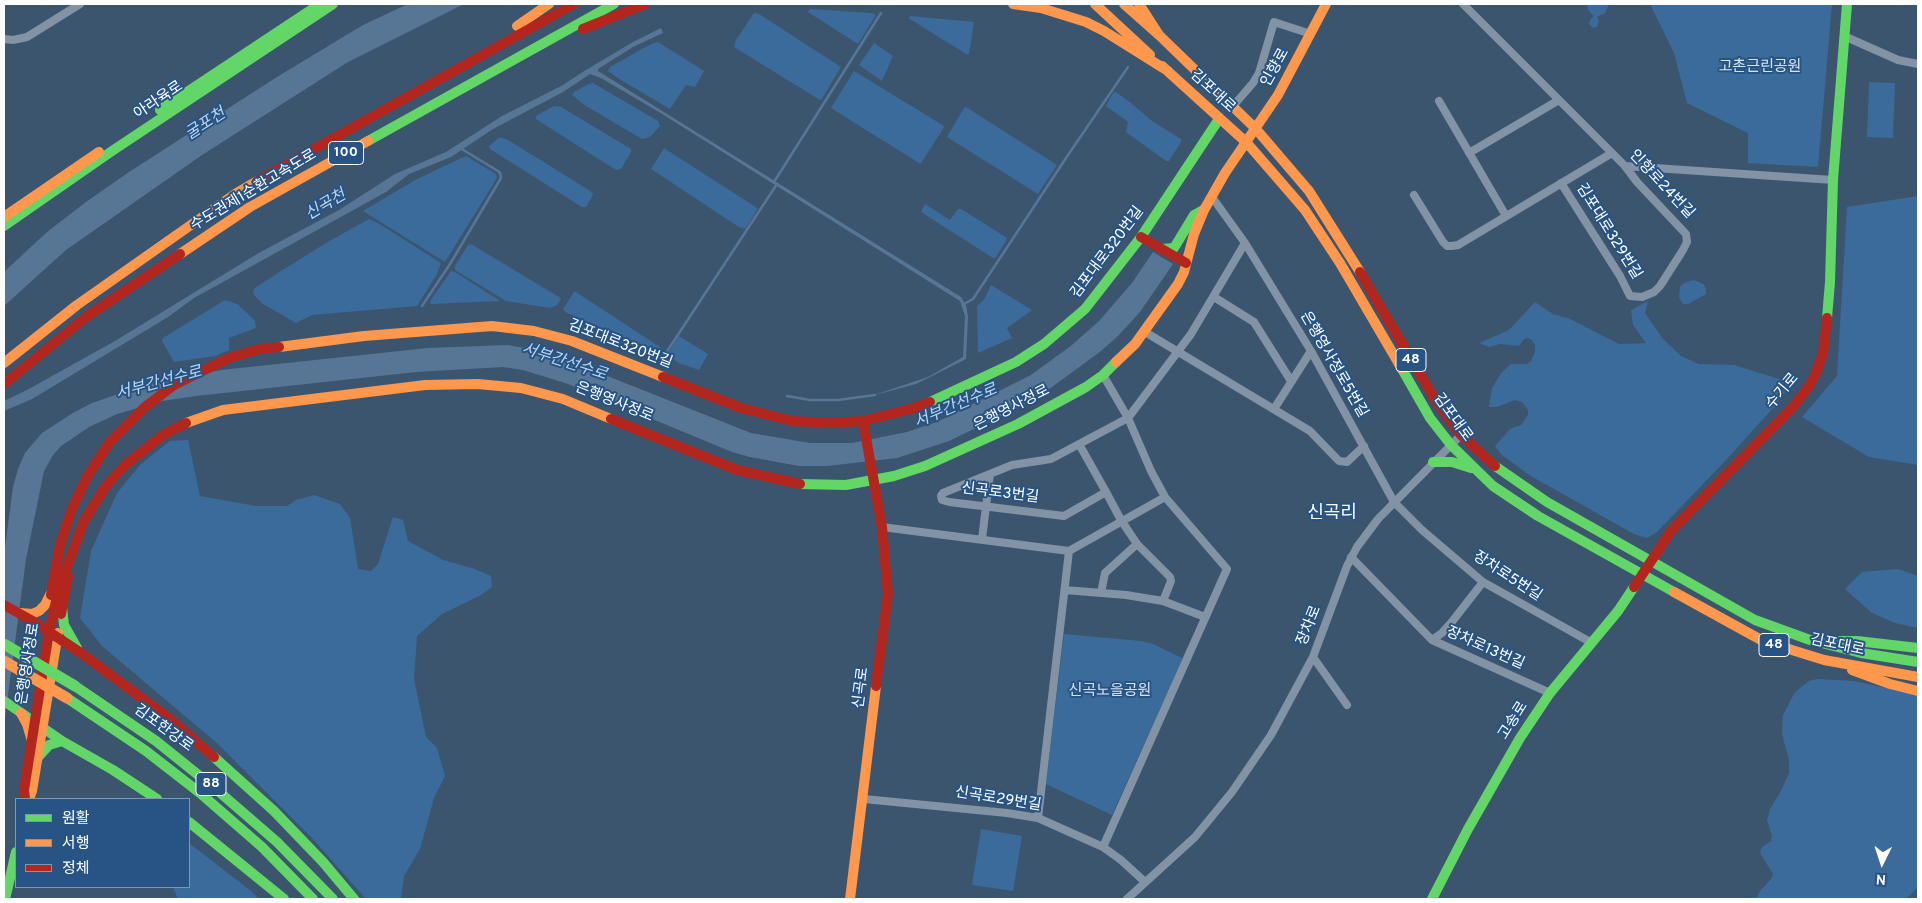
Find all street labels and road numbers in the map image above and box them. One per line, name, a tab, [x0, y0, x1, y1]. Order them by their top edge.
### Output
street label: 인향로	[1258, 46, 1294, 90]
street label: 김포대로	[1186, 67, 1238, 117]
street label: 아라육로	[131, 78, 187, 124]
road number: 100	[328, 142, 364, 164]
street label: 수도권제1순환고속도로	[188, 146, 320, 236]
street label: 인향로24번길	[1625, 147, 1697, 223]
street label: 김포대로329번길	[1571, 181, 1645, 283]
street label: 김포대로320번길	[1068, 204, 1148, 302]
street label: 은행영사정로5번길	[1295, 309, 1371, 421]
street label: 김포대로320번길	[565, 317, 675, 373]
road number: 48	[1396, 348, 1426, 372]
street label: 수기로	[1763, 370, 1803, 414]
street label: 은행영사정로	[572, 379, 656, 427]
street label: 은행영사정로	[971, 382, 1053, 436]
street label: 김포대로	[1428, 390, 1476, 446]
street label: 신곡로3번길	[960, 480, 1040, 508]
street label: 장차로5번길	[1469, 548, 1545, 606]
street label: 장차로	[1294, 603, 1326, 649]
street label: 은행영사정로	[14, 622, 44, 706]
street label: 장차로13번길	[1443, 624, 1527, 674]
street label: 김포대로	[1808, 631, 1866, 661]
road number: 48	[1759, 634, 1789, 656]
street label: 신곡로	[851, 666, 873, 710]
street label: 고송로	[1495, 699, 1533, 743]
street label: 김포한강로	[130, 701, 196, 757]
road number: 88	[196, 772, 226, 796]
street label: 신곡로29번길	[954, 784, 1042, 816]

